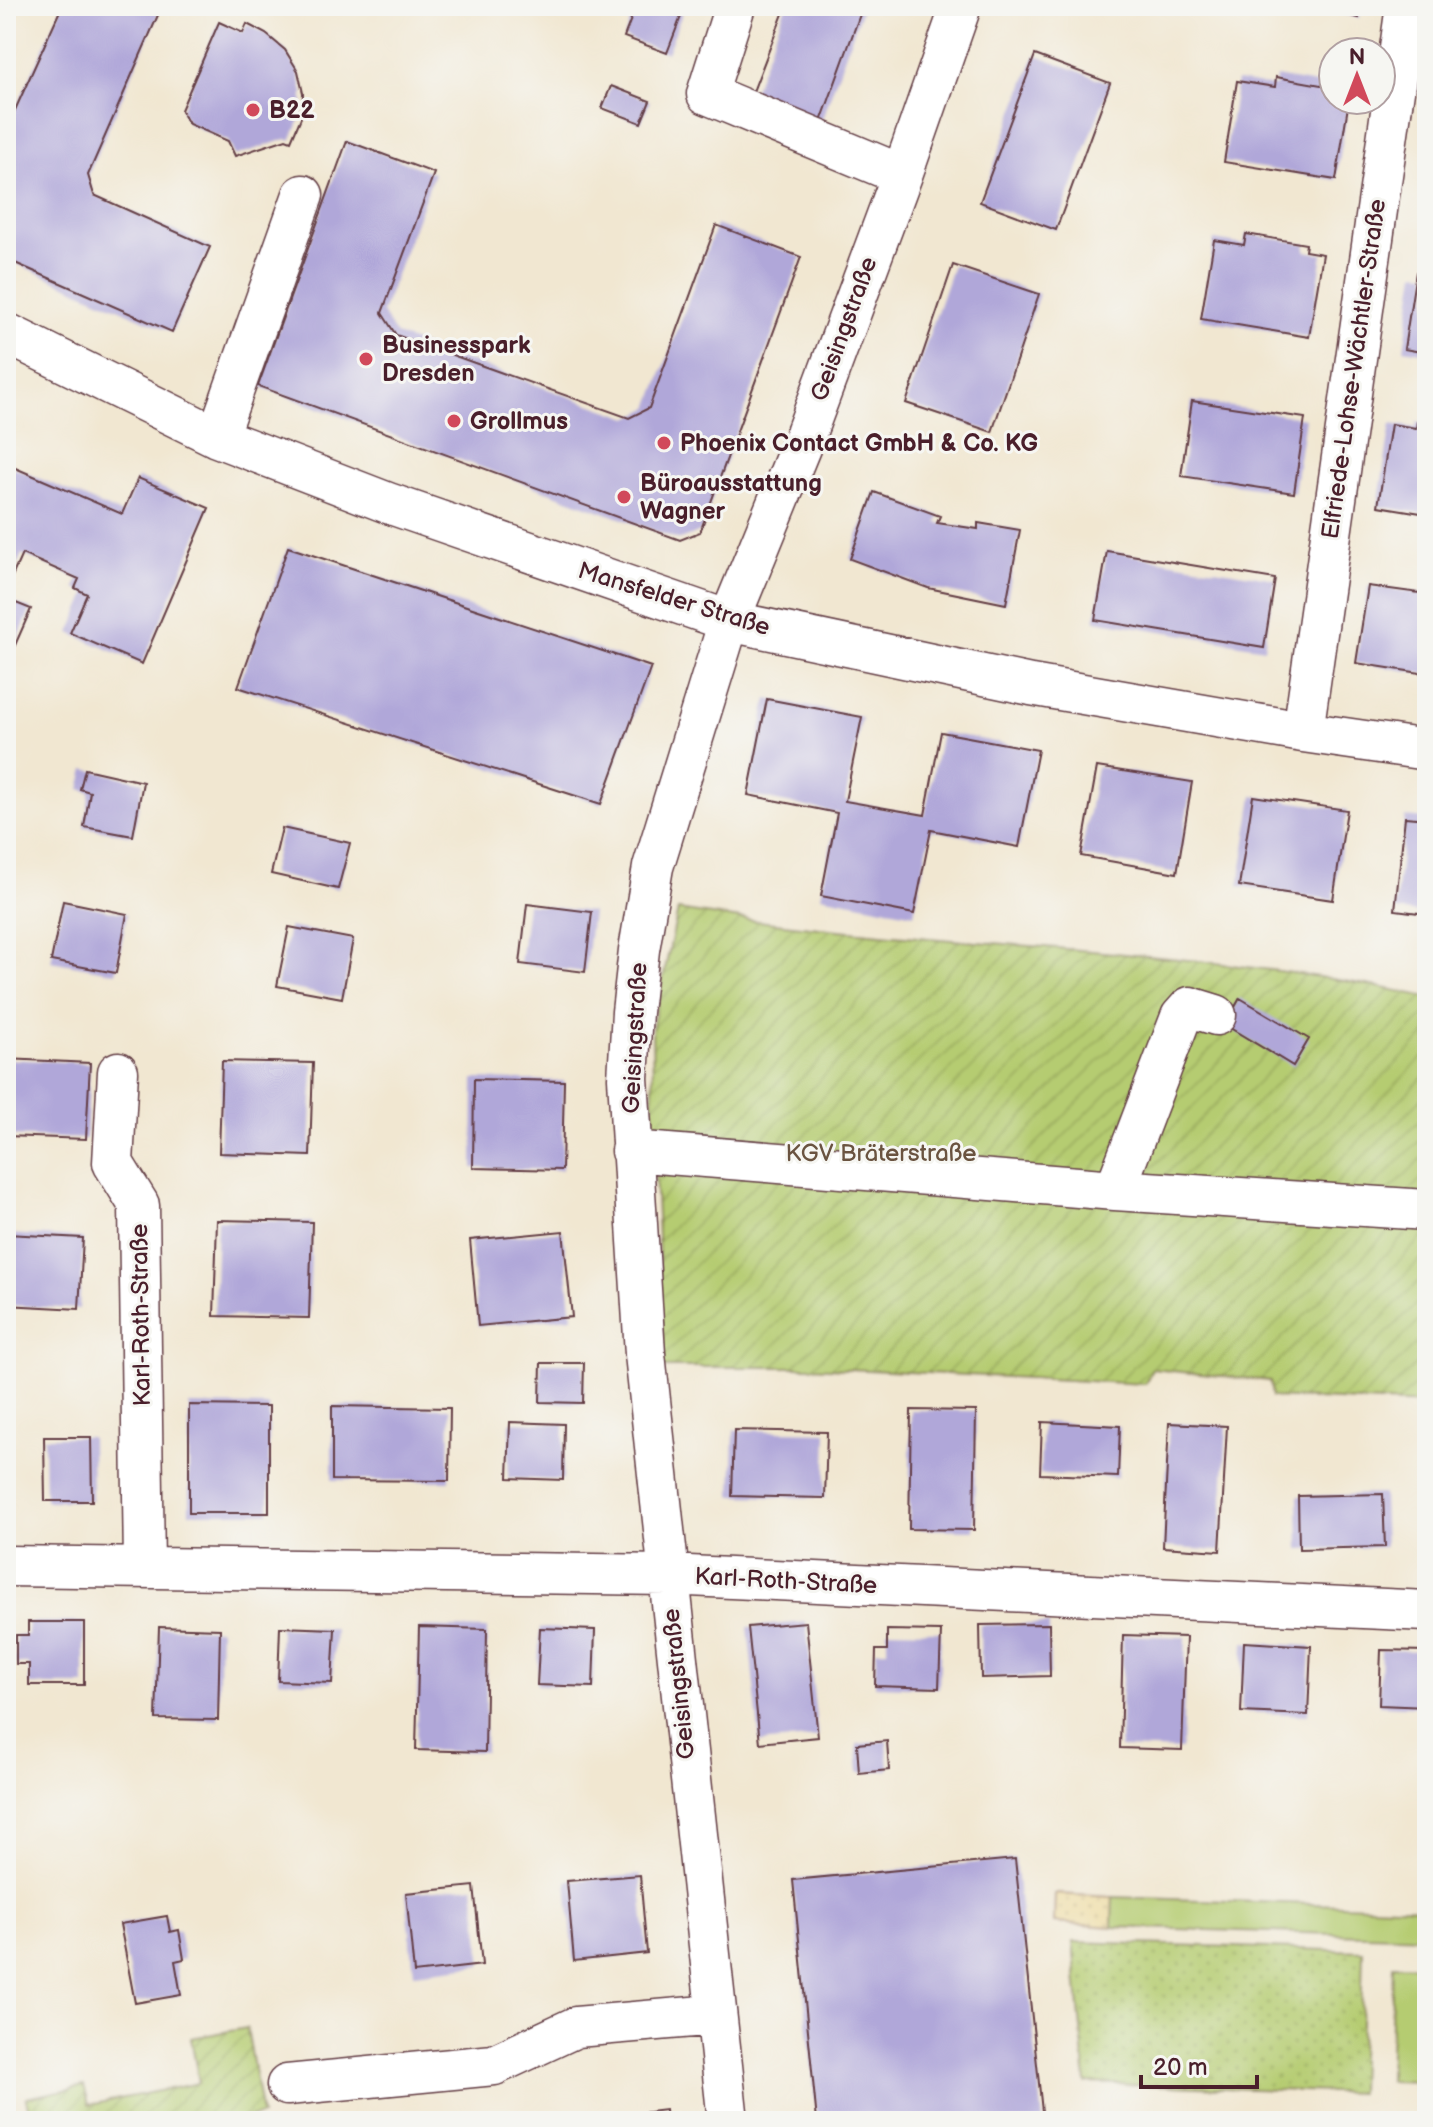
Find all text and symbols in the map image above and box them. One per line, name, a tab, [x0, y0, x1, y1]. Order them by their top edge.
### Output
north arrow	[1317, 36, 1397, 116]
text: N	[1349, 44, 1365, 71]
place label: B22	[269, 96, 315, 125]
marker: B22	[244, 101, 262, 119]
street label: Elfriede-Lohse-Wächtler-Straße	[1316, 197, 1392, 541]
street label: Geisingstraße	[804, 253, 884, 405]
place label: Businesspark Dresden	[382, 331, 531, 388]
marker: Businesspark Dresden	[357, 350, 375, 368]
place label: Grollmus	[470, 407, 568, 436]
marker: Grollmus	[445, 412, 463, 430]
place label: Phoenix Contact GmbH & Co. KG	[680, 429, 1038, 458]
marker: Phoenix Contact GmbH & Co. KG	[655, 434, 673, 452]
place label: Büroausstattung Wagner	[640, 469, 822, 526]
marker: Büroausstattung Wagner	[615, 488, 633, 506]
street label: Mansfelder Straße	[574, 556, 774, 642]
street label: Geisingstraße	[617, 962, 653, 1114]
park label: KGV Bräterstraße	[786, 1139, 976, 1168]
street label: Karl-Roth-Straße	[125, 1223, 157, 1407]
street label: Karl-Roth-Straße	[694, 1562, 878, 1600]
street label: Geisingstraße	[657, 1607, 701, 1761]
scale bar	[1141, 2039, 1257, 2089]
text: 20 m	[1153, 2053, 1208, 2082]

